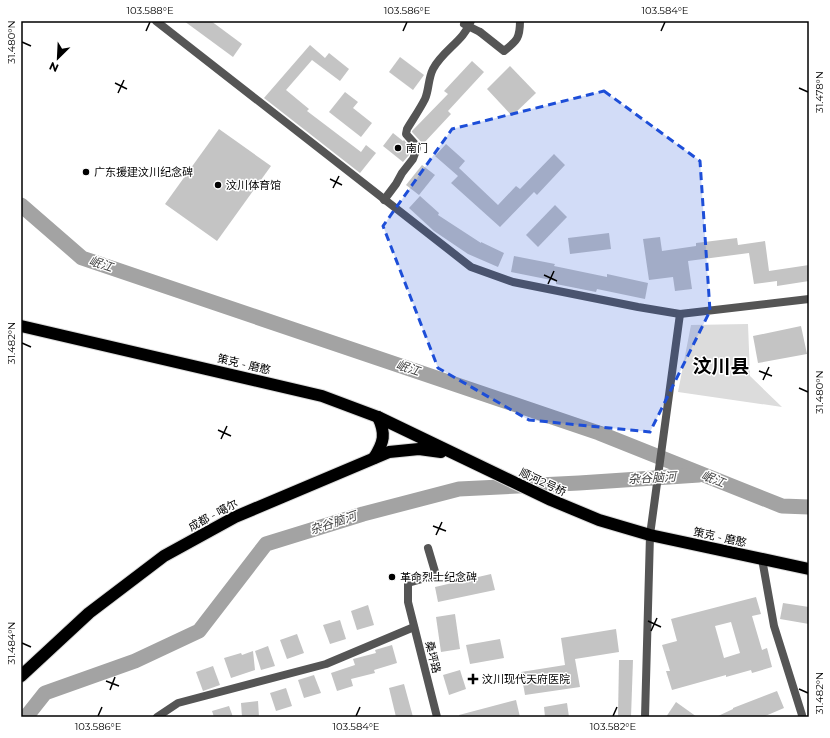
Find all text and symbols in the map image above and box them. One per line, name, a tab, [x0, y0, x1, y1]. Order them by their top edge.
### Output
text: 103.588°E	[126, 4, 174, 17]
text: 103.586°E	[384, 4, 431, 17]
text: 103.584°E	[641, 4, 689, 17]
text: 31.480°N	[5, 20, 18, 64]
north arrow	[38, 38, 78, 78]
text: N	[47, 59, 61, 75]
text: 31.478°N	[813, 71, 826, 113]
place label: 南门	[406, 141, 428, 155]
marker: 南门	[393, 143, 403, 153]
place label: 广东援建汶川纪念碑	[94, 165, 193, 179]
marker: 广东援建汶川纪念碑	[81, 167, 91, 177]
place label: 汶川体育馆	[226, 178, 281, 192]
marker: 汶川体育馆	[213, 180, 223, 190]
water label: 岷江	[87, 253, 117, 275]
text: 31.482°N	[5, 322, 18, 364]
street label: 策克 - 磨憨	[216, 351, 272, 377]
district label: 汶川县	[692, 355, 750, 378]
water label: 岷江	[394, 357, 424, 379]
text: 31.480°N	[813, 370, 826, 414]
street label: 顺河2号桥	[517, 465, 569, 499]
water label: 岷江	[699, 467, 729, 491]
water label: 杂谷脑河	[628, 469, 678, 486]
street label: 成都 - 噶尔	[186, 496, 240, 534]
water label: 杂谷脑河	[308, 507, 360, 537]
street label: 策克 - 磨憨	[692, 525, 748, 549]
place label: 革命烈士纪念碑	[400, 570, 477, 584]
marker: 革命烈士纪念碑	[387, 572, 397, 582]
text: 31.484°N	[5, 622, 18, 664]
street label: 桑坪路	[422, 639, 444, 675]
place label: 汶川现代天府医院	[482, 672, 570, 686]
text: 31.482°N	[813, 672, 826, 714]
marker: 汶川现代天府医院	[467, 673, 479, 685]
text: 103.586°E	[75, 720, 122, 733]
text: 103.584°E	[332, 720, 380, 733]
text: 103.582°E	[590, 720, 637, 733]

